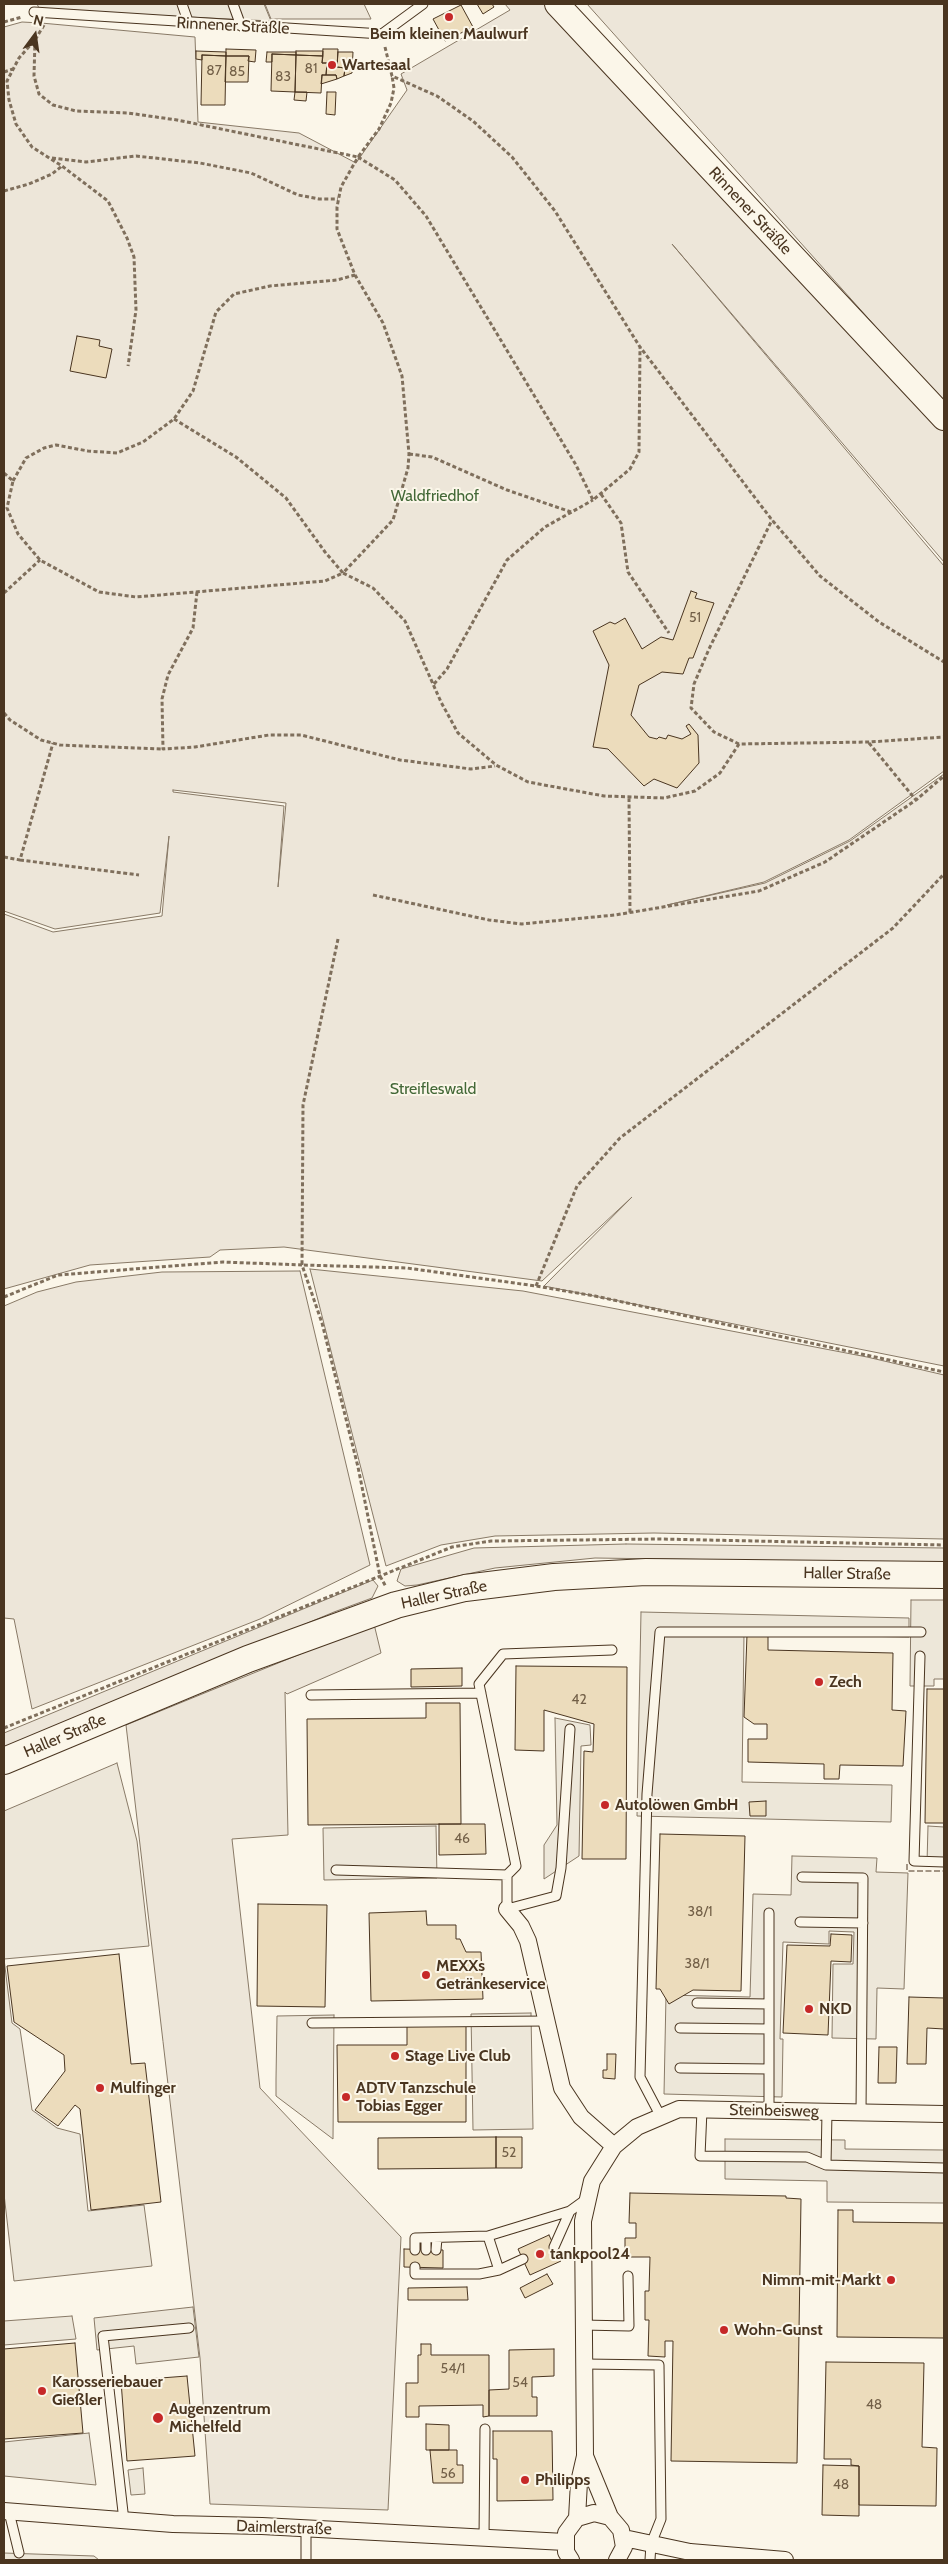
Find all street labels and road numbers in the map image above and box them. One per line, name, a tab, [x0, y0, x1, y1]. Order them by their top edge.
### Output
street label: Rinnener Sträßle	[176, 13, 290, 39]
street label: Rinnener Sträßle	[704, 163, 796, 259]
street label: Haller Straße	[803, 1564, 891, 1584]
street label: Haller Straße	[399, 1577, 489, 1613]
street label: Haller Straße	[21, 1710, 109, 1762]
street label: Steinbeisweg	[729, 2101, 819, 2121]
street label: Daimlerstraße	[236, 2517, 332, 2539]

